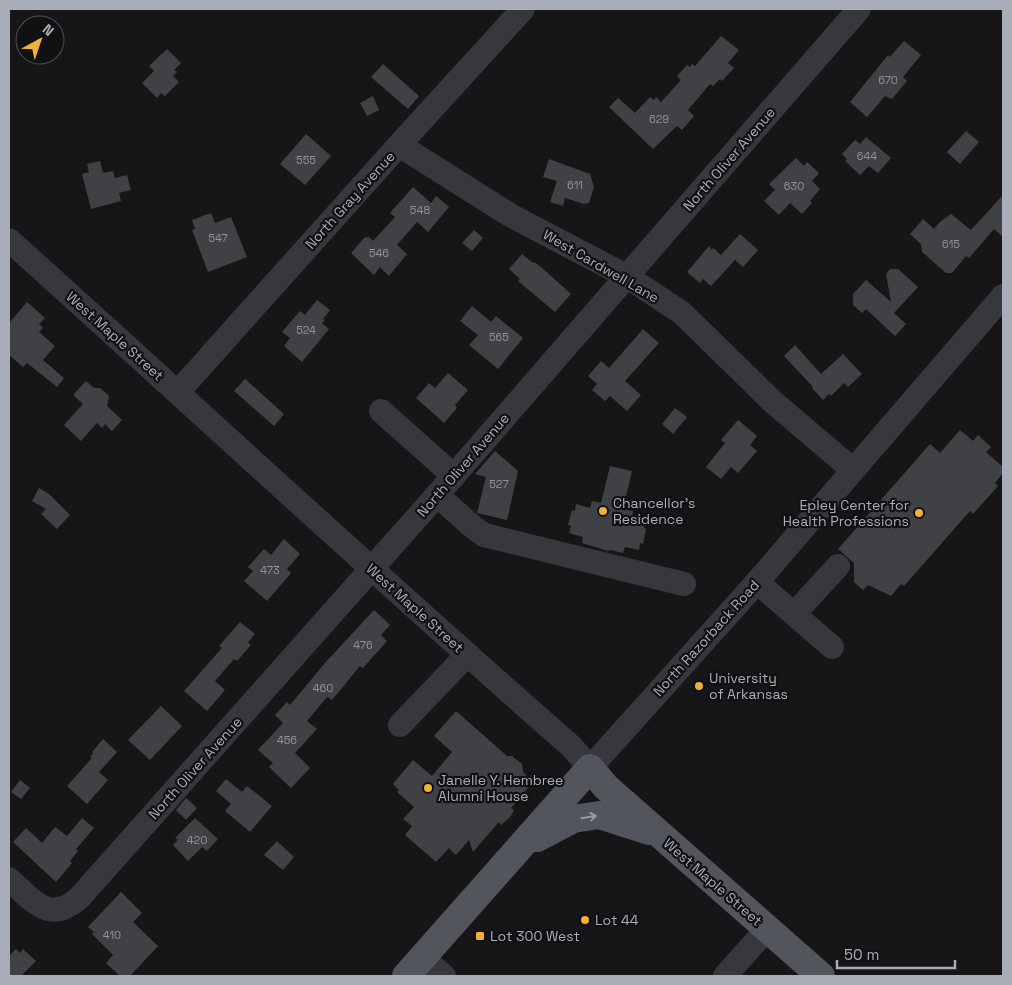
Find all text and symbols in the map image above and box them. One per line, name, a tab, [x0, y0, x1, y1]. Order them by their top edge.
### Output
north arrow	[15, 15, 65, 65]
text: N	[39, 20, 58, 40]
house number: 670	[878, 73, 898, 87]
street label: North Oliver Avenue	[679, 103, 779, 215]
house number: 629	[649, 112, 669, 126]
street label: North Gray Avenue	[301, 147, 399, 253]
house number: 644	[857, 149, 877, 163]
house number: 555	[296, 153, 316, 167]
house number: 611	[567, 178, 583, 192]
house number: 630	[784, 179, 804, 193]
house number: 548	[410, 203, 430, 217]
street label: West Cardwell Lane	[540, 225, 662, 307]
house number: 547	[208, 231, 228, 245]
house number: 615	[942, 237, 960, 251]
house number: 546	[369, 246, 389, 260]
street label: West Maple Street	[63, 288, 167, 384]
house number: 524	[296, 323, 316, 337]
house number: 565	[489, 330, 509, 344]
street label: North Oliver Avenue	[413, 409, 513, 521]
house number: 527	[489, 477, 509, 491]
place label: Chancellor's Residence	[613, 494, 696, 528]
place label: Epley Center for Health Professions	[783, 496, 909, 530]
marker: Chancellor's Residence	[597, 505, 609, 517]
marker: Epley Center for Health Professions	[913, 507, 925, 519]
street label: West Maple Street	[363, 560, 467, 656]
house number: 473	[260, 563, 280, 577]
street label: North Razorback Road	[649, 576, 763, 700]
house number: 476	[353, 638, 373, 652]
place label: University of Arkansas	[709, 669, 788, 703]
marker: University of Arkansas	[693, 680, 705, 692]
house number: 460	[313, 681, 333, 695]
street label: North Oliver Avenue	[144, 713, 246, 823]
house number: 456	[277, 733, 297, 747]
place label: Janelle Y. Hembree Alumni House	[438, 771, 563, 805]
marker: Janelle Y. Hembree Alumni House	[422, 782, 434, 794]
one-way arrow	[581, 812, 597, 822]
house number: 420	[187, 833, 207, 847]
street label: West Maple Street	[660, 834, 766, 930]
place label: Lot 44	[595, 911, 639, 929]
marker: Lot 44	[579, 914, 591, 926]
place label: Lot 300 West	[490, 927, 580, 945]
house number: 410	[103, 928, 121, 942]
marker: Lot 300 West	[474, 930, 486, 942]
scale bar	[837, 938, 954, 970]
text: 50 m	[844, 945, 879, 964]

